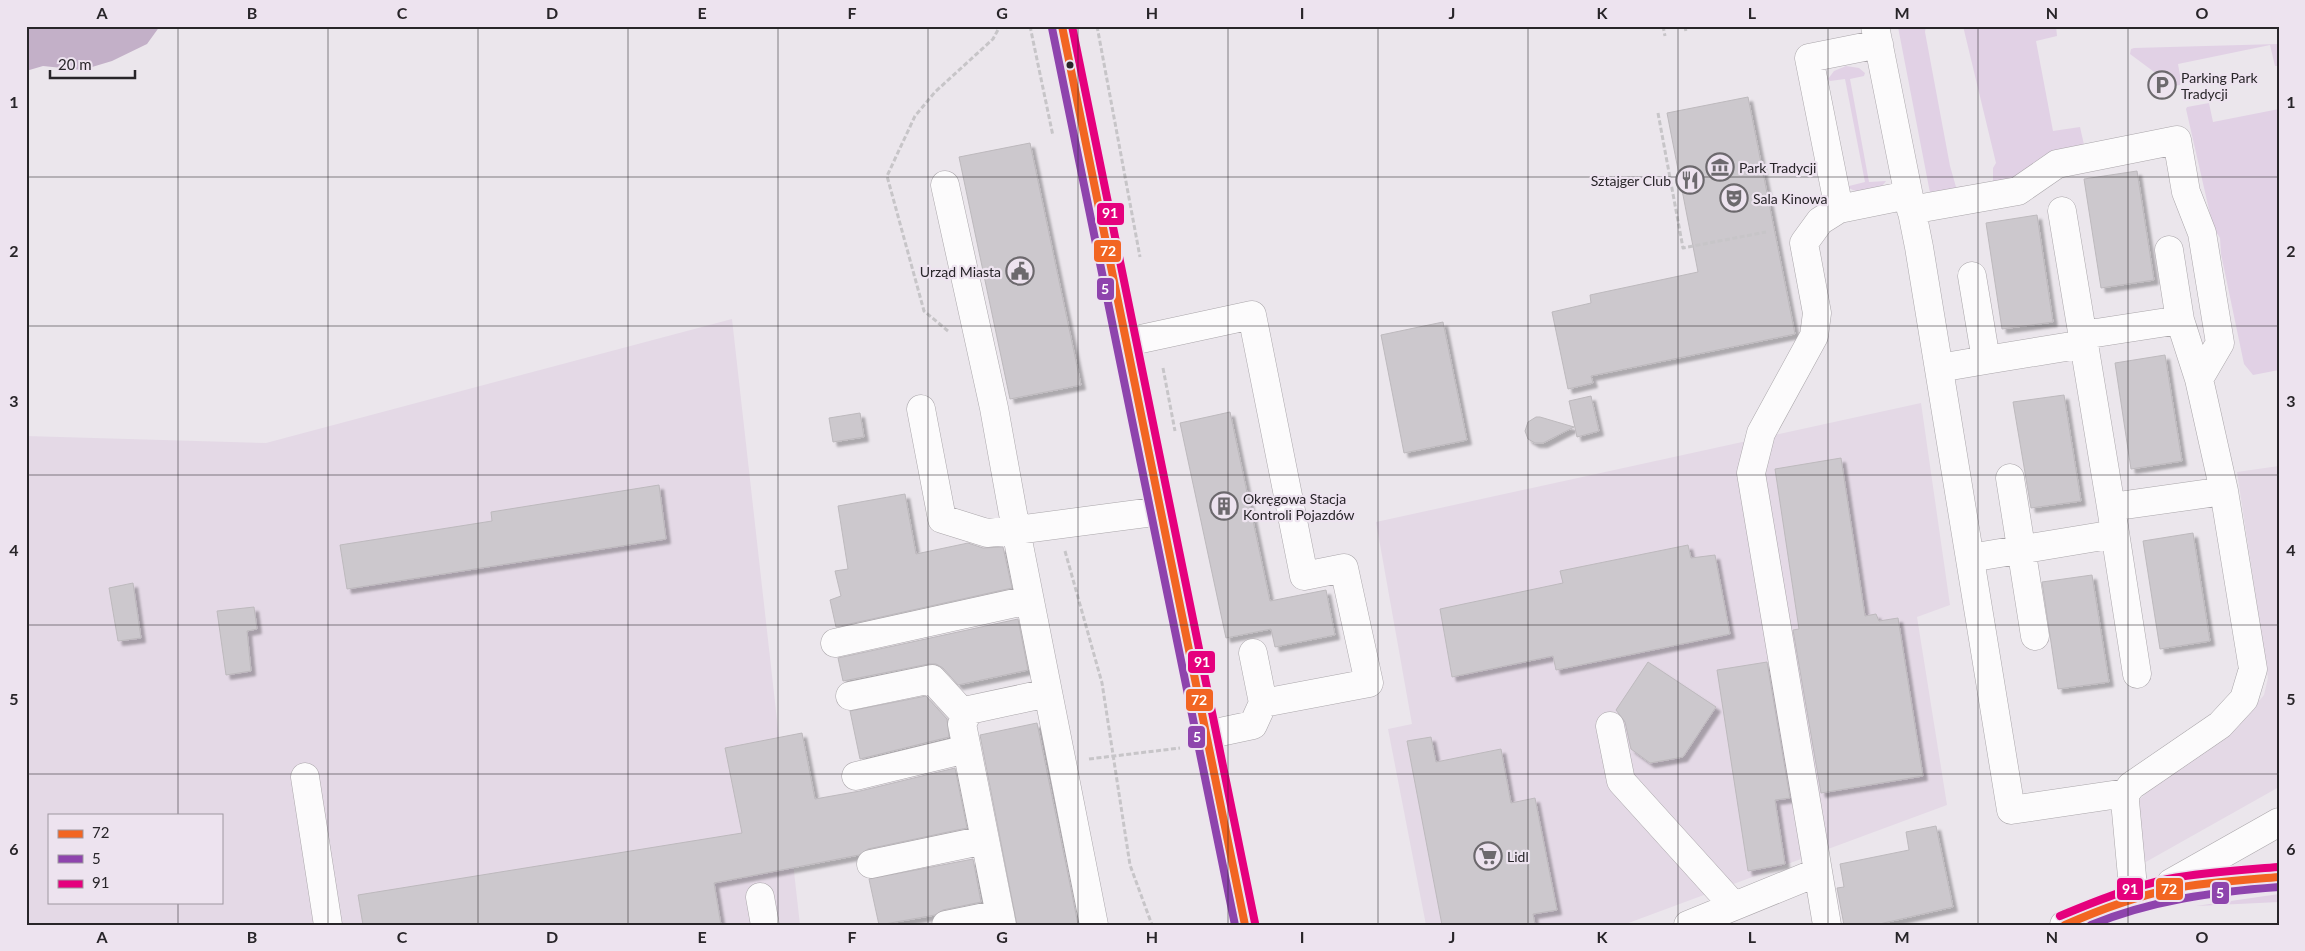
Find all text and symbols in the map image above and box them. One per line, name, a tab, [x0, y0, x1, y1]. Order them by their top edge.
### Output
text: A	[95, 3, 108, 22]
text: B	[247, 3, 257, 22]
text: C	[397, 3, 408, 22]
text: D	[546, 3, 558, 22]
text: E	[697, 3, 707, 22]
text: F	[847, 3, 857, 22]
text: G	[996, 3, 1008, 22]
text: H	[1146, 3, 1158, 22]
text: I	[1300, 3, 1304, 22]
text: J	[1449, 3, 1455, 22]
text: K	[1597, 3, 1609, 22]
text: L	[1748, 3, 1757, 22]
text: M	[1894, 3, 1910, 22]
text: N	[2046, 3, 2058, 22]
text: O	[2196, 3, 2209, 22]
scale bar	[50, 48, 135, 80]
text: 20 m	[58, 55, 92, 73]
unlabelled marker	[1065, 60, 1075, 70]
place label: Parking Park Tradycji	[2181, 69, 2259, 102]
parking icon: Parking Park Tradycji	[2147, 70, 2177, 100]
text: 1	[9, 92, 19, 111]
text: 1	[2286, 92, 2296, 111]
museum icon: Park Tradycji	[1705, 152, 1735, 182]
place label: Park Tradycji	[1739, 159, 1816, 176]
restaurant icon: Sztajger Club	[1675, 165, 1705, 195]
place label: Sztajger Club	[1591, 172, 1671, 189]
theatre icon: Sala Kinowa	[1719, 183, 1749, 213]
place label: Sala Kinowa	[1753, 190, 1827, 207]
line badge: 91	[1096, 202, 1125, 226]
text: 91	[1102, 204, 1118, 221]
line badge: 72	[1093, 239, 1122, 263]
text: 2	[9, 241, 19, 260]
text: 2	[2286, 241, 2296, 260]
text: 72	[1100, 242, 1116, 259]
public building icon: Urząd Miasta	[1005, 256, 1035, 286]
place label: Urząd Miasta	[920, 263, 1001, 280]
line badge: 5	[1096, 277, 1115, 301]
text: 5	[1101, 280, 1109, 297]
text: 3	[9, 391, 19, 410]
text: 3	[2286, 391, 2296, 410]
place label: Okręgowa Stacja Kontroli Pojazdów	[1243, 490, 1355, 523]
building icon: Okręgowa Stacja Kontroli Pojazdów	[1209, 491, 1239, 521]
text: 4	[9, 540, 19, 559]
text: 4	[2286, 540, 2296, 559]
line badge: 91	[1187, 650, 1216, 674]
text: 91	[1194, 653, 1210, 670]
line badge: 72	[1185, 688, 1214, 712]
text: 5	[9, 689, 19, 708]
text: 5	[2286, 689, 2296, 708]
text: 72	[1191, 691, 1207, 708]
line badge: 5	[1187, 725, 1206, 749]
text: 5	[1193, 728, 1201, 745]
legend	[48, 814, 222, 904]
text: 72	[92, 823, 109, 841]
text: 6	[9, 839, 19, 858]
text: 6	[2286, 839, 2296, 858]
supermarket icon: Lidl	[1473, 841, 1503, 871]
place label: Lidl	[1507, 848, 1529, 865]
text: 5	[92, 849, 101, 867]
text: 91	[92, 873, 109, 891]
line badge: 91	[2116, 877, 2144, 901]
line badge: 72	[2155, 877, 2184, 901]
text: 91	[2122, 880, 2138, 897]
text: 72	[2161, 880, 2177, 897]
line badge: 5	[2211, 881, 2230, 905]
text: 5	[2216, 884, 2224, 901]
text: A	[95, 927, 108, 946]
text: B	[247, 927, 257, 946]
text: C	[397, 927, 408, 946]
text: D	[546, 927, 558, 946]
text: E	[697, 927, 707, 946]
text: F	[847, 927, 857, 946]
text: G	[996, 927, 1008, 946]
text: H	[1146, 927, 1158, 946]
text: I	[1300, 927, 1304, 946]
text: J	[1449, 927, 1455, 946]
text: K	[1597, 927, 1609, 946]
text: L	[1748, 927, 1757, 946]
text: M	[1894, 927, 1910, 946]
text: N	[2046, 927, 2058, 946]
text: O	[2196, 927, 2209, 946]

